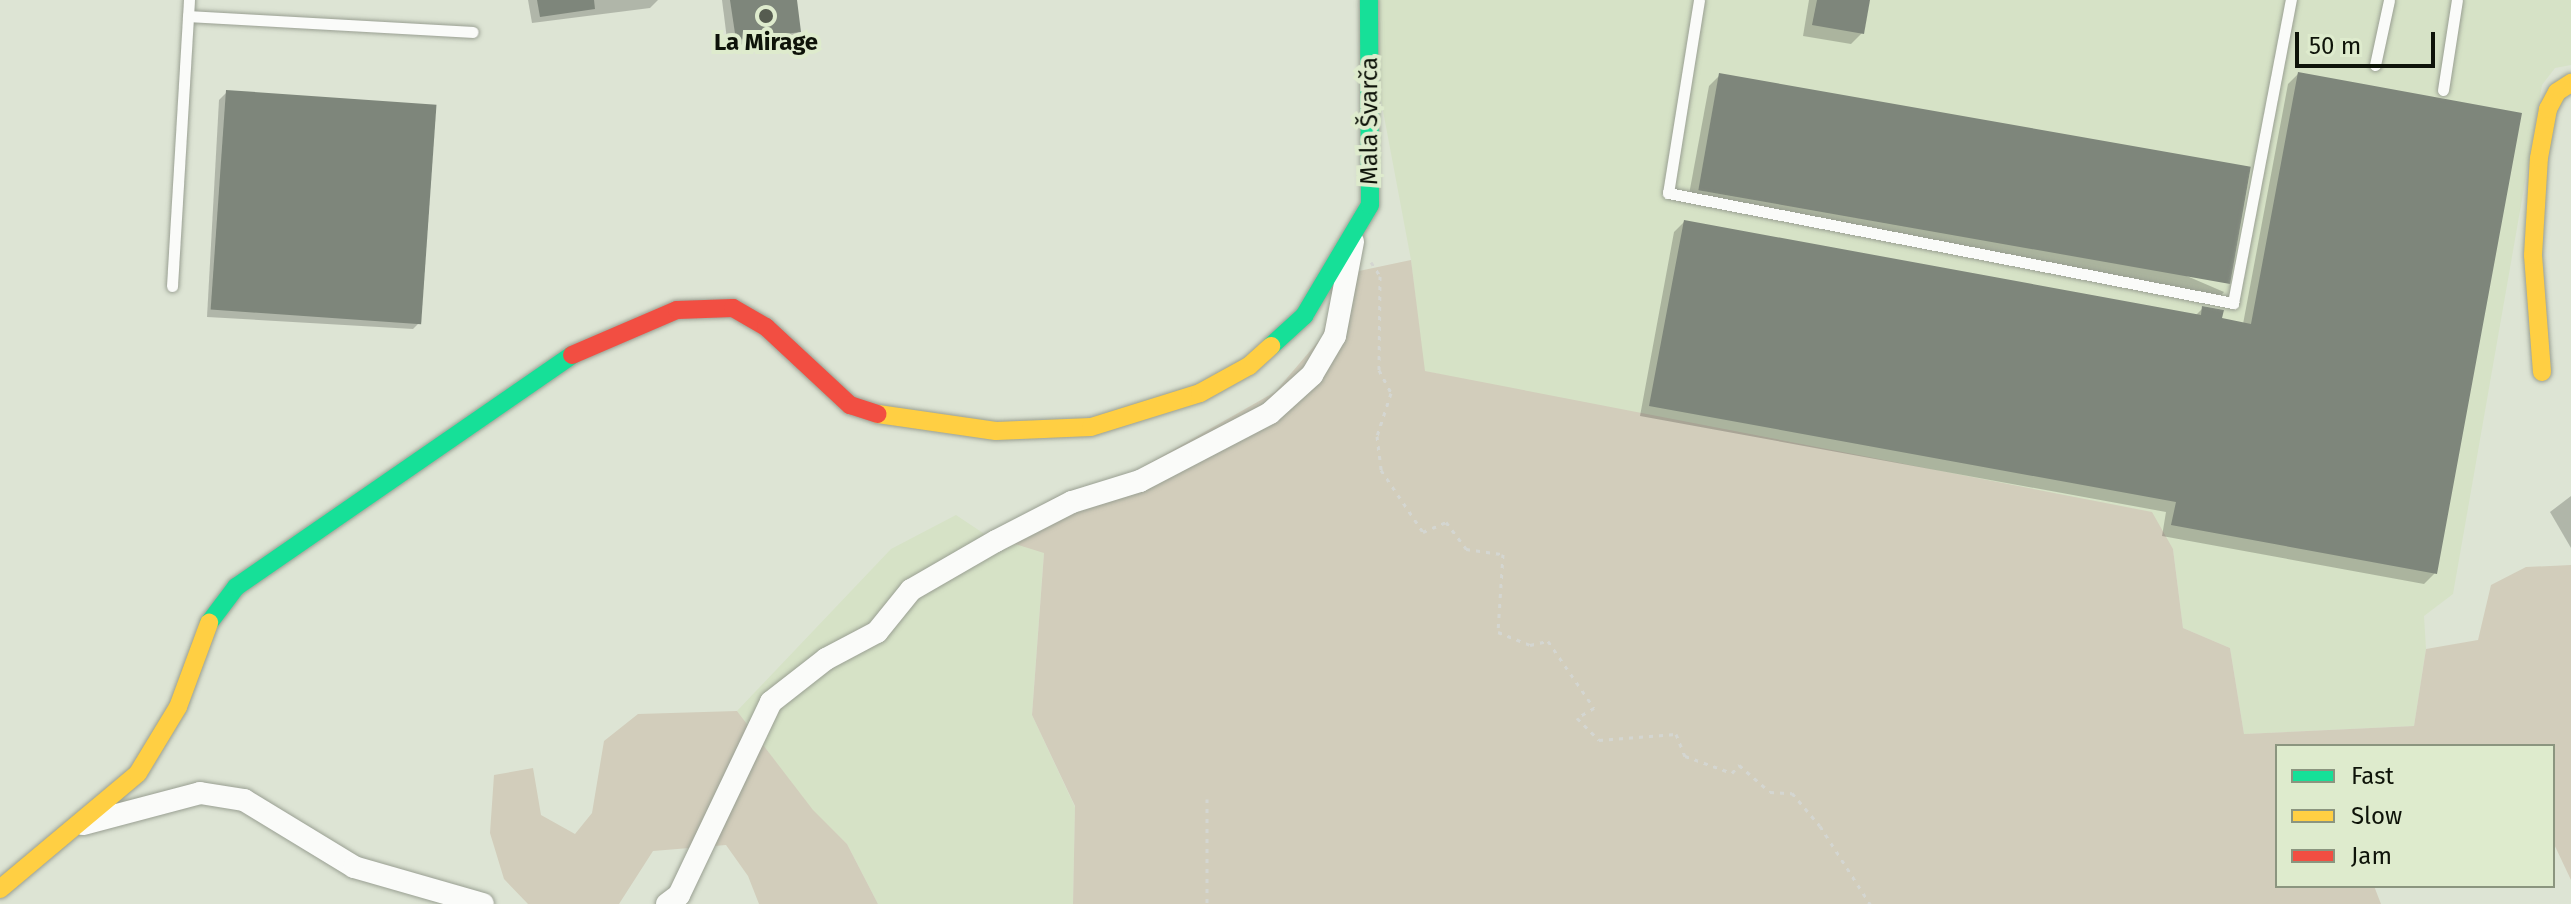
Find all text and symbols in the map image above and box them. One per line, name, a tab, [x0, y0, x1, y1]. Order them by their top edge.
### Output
marker: La Mirage	[757, 7, 775, 25]
scale bar	[2299, 16, 2439, 66]
place label: La Mirage	[714, 29, 818, 57]
text: 50 m	[2309, 32, 2361, 60]
street label: Mala Švarča	[1356, 57, 1384, 185]
legend	[2275, 744, 2555, 888]
text: Fast	[2351, 762, 2394, 790]
text: Slow	[2351, 802, 2402, 830]
text: Jam	[2351, 842, 2392, 870]

